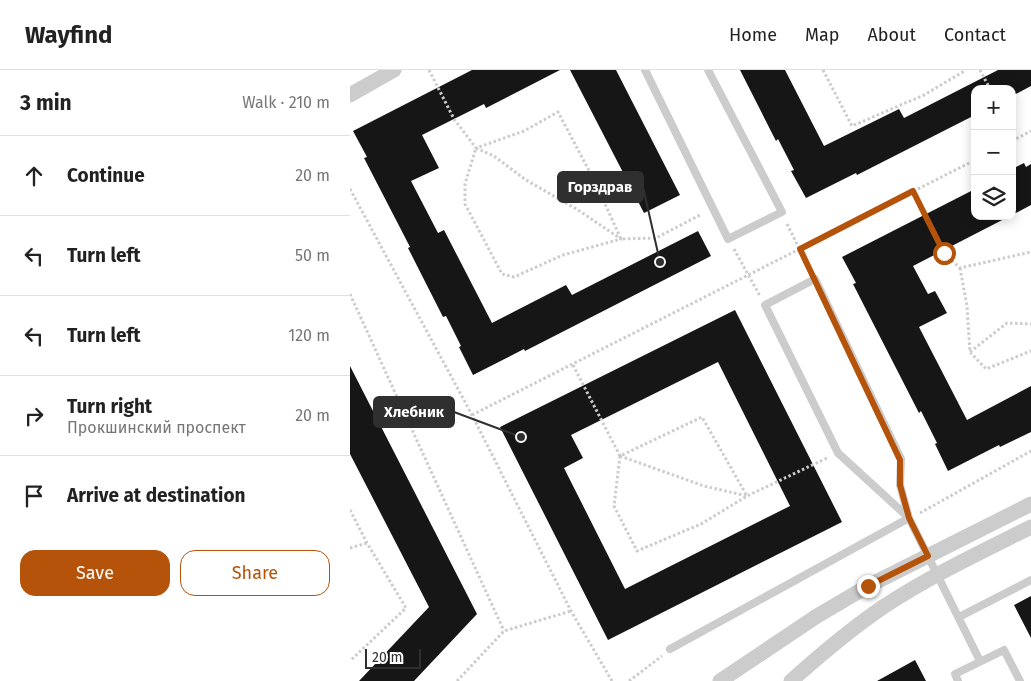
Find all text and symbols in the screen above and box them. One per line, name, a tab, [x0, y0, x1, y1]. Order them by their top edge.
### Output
text: Wayfind	[25, 21, 112, 49]
text: Home	[729, 24, 777, 46]
text: Map	[805, 24, 839, 46]
text: About	[867, 24, 916, 46]
text: Contact	[944, 24, 1006, 46]
map controls	[971, 85, 1016, 220]
button: +	[971, 85, 1016, 130]
text: 3 min	[20, 90, 72, 116]
text: Walk · 210 m	[242, 93, 330, 112]
button: −	[971, 130, 1016, 175]
icon: ahead	[20, 162, 48, 190]
text: Continue	[67, 164, 145, 187]
text: 20 m	[295, 166, 330, 185]
callout: Горздрав	[558, 172, 643, 202]
button: layers	[971, 175, 1016, 220]
text: Горздрав	[568, 178, 632, 196]
icon: left	[20, 242, 48, 270]
route start	[933, 242, 956, 265]
text: Turn left	[67, 244, 141, 267]
text: 50 m	[295, 246, 330, 265]
icon: left	[20, 322, 48, 350]
text: Turn left	[67, 324, 141, 347]
text: 120 m	[288, 326, 330, 345]
text: Turn right	[67, 395, 152, 418]
callout: Хлебник	[374, 397, 454, 427]
icon: right	[20, 402, 48, 430]
text: Хлебник	[383, 403, 445, 421]
text: 20 m	[295, 406, 330, 425]
text: Прокшинский проспект	[67, 418, 246, 437]
icon: arrive	[20, 482, 48, 510]
text: Arrive at destination	[67, 484, 246, 507]
button: Save	[20, 550, 170, 596]
button: Share	[180, 550, 330, 596]
route end	[857, 575, 880, 598]
scale bar	[365, 646, 421, 669]
text: 20 m	[372, 649, 402, 666]

